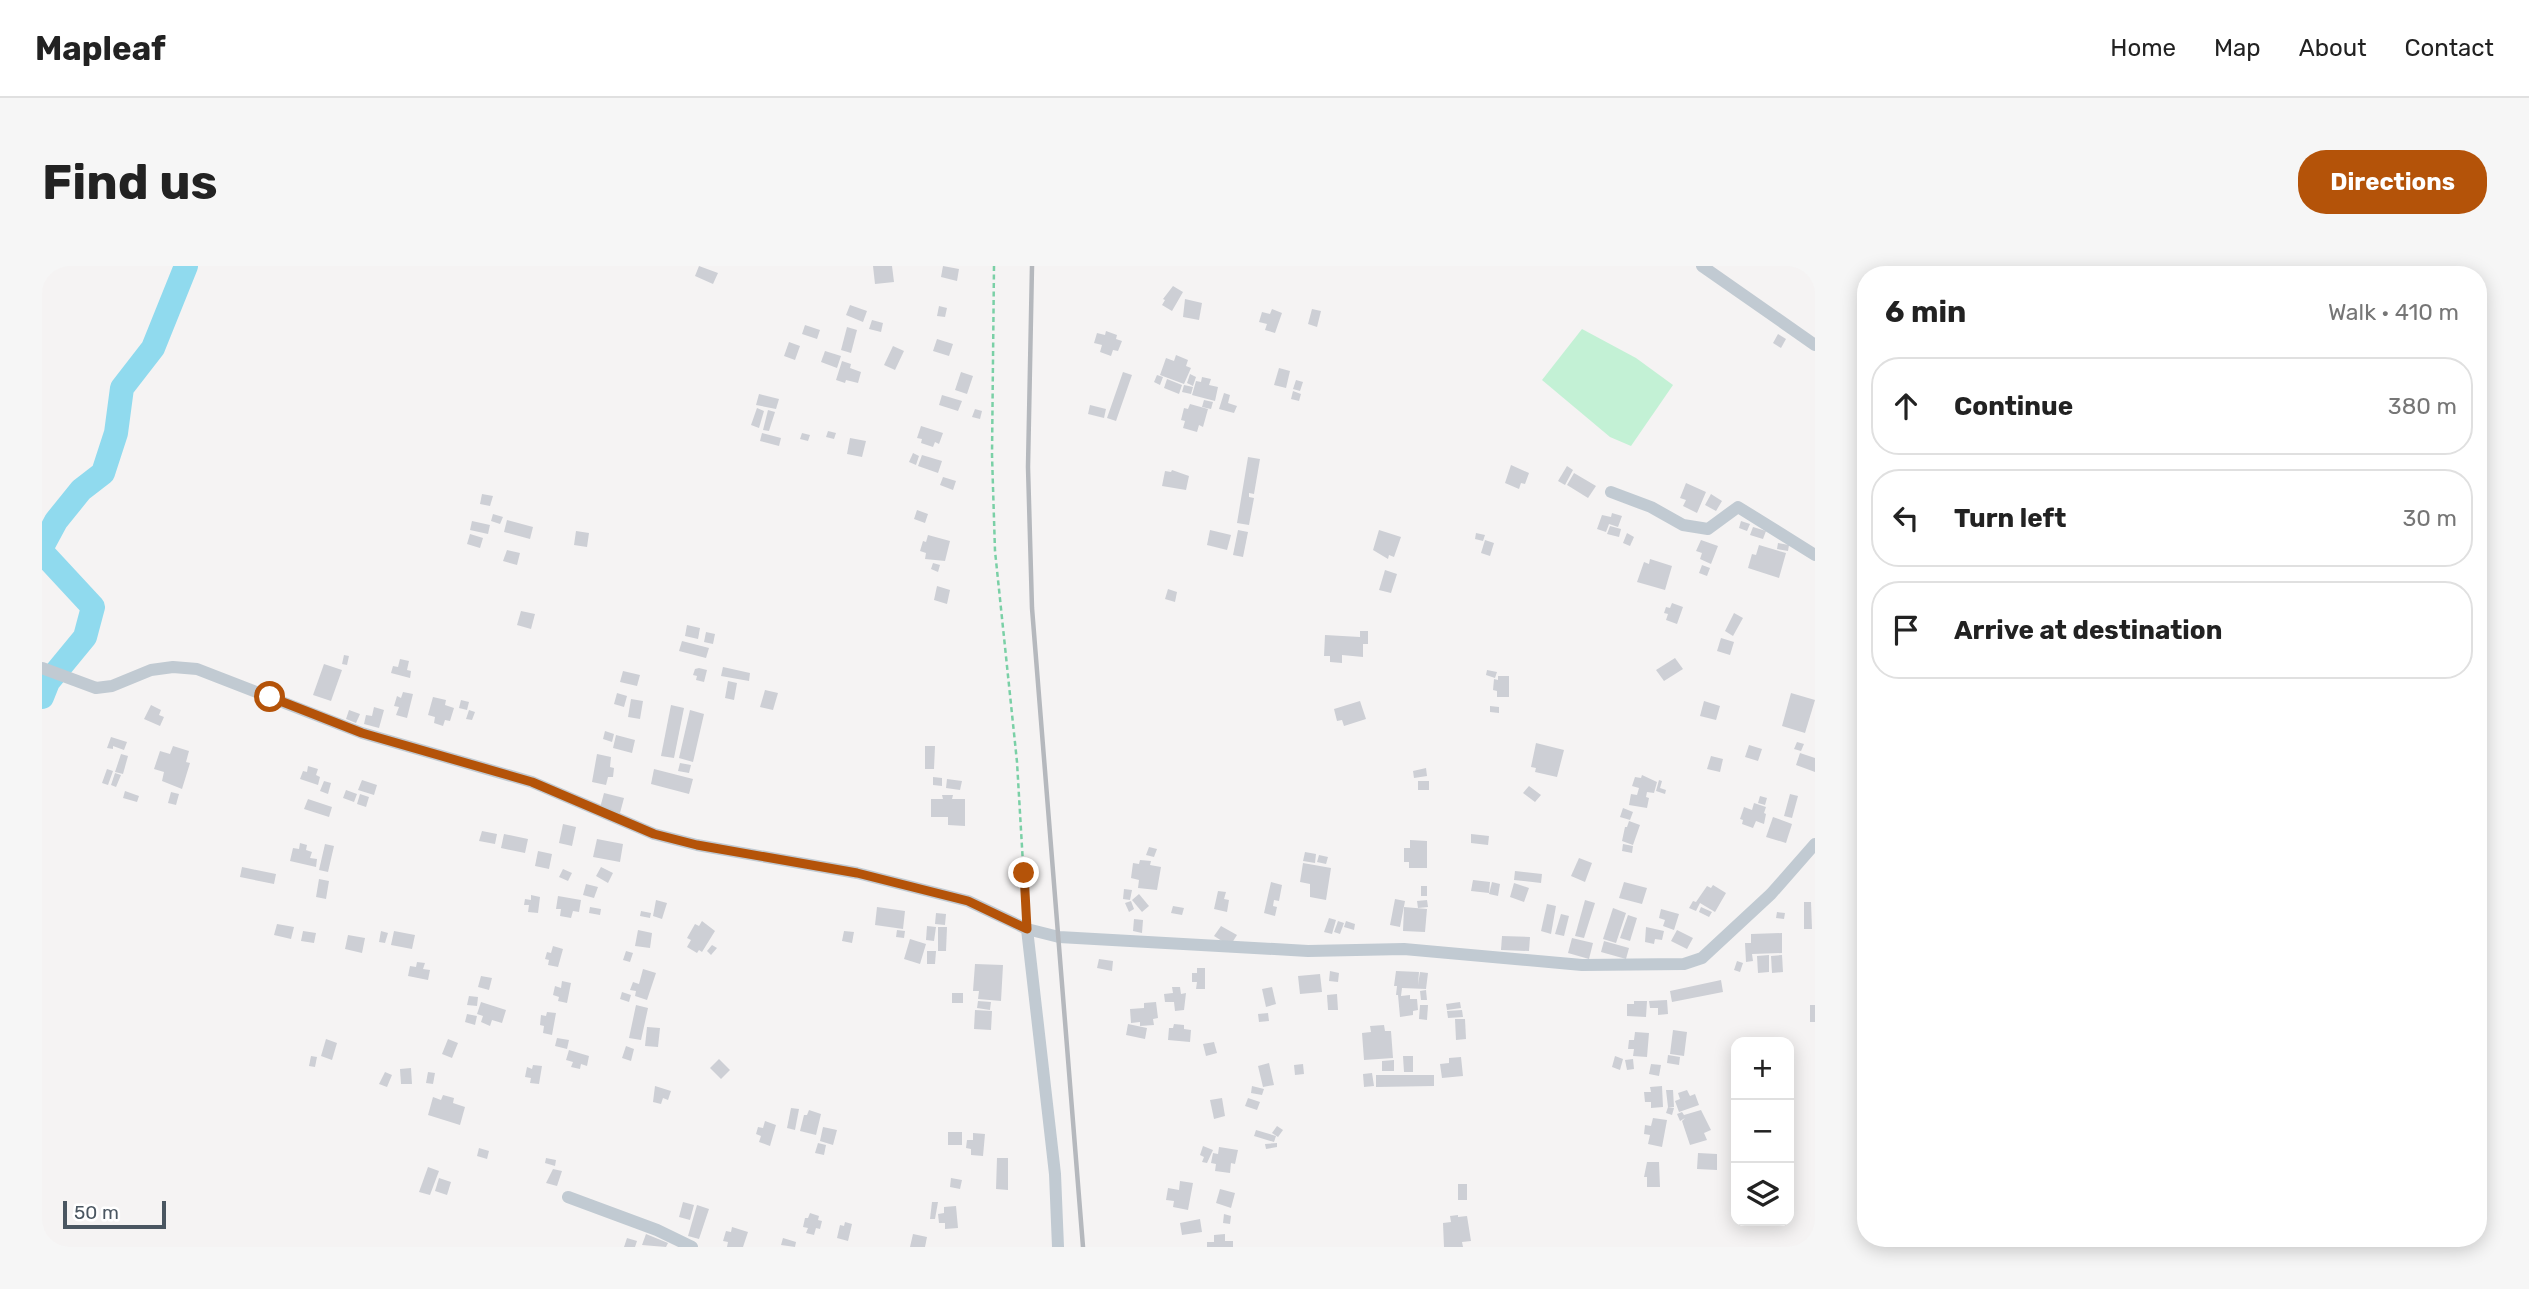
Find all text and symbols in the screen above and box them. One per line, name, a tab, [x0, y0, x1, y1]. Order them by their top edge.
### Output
text: Mapleaf	[35, 29, 166, 68]
text: Home	[2110, 34, 2176, 62]
text: Map	[2214, 34, 2261, 62]
text: About	[2299, 34, 2367, 62]
text: Contact	[2405, 34, 2494, 62]
button: Directions	[2298, 150, 2487, 214]
text: Find us	[42, 153, 218, 211]
text: 6 min	[1885, 294, 1966, 330]
text: Walk · 410 m	[2328, 298, 2459, 326]
icon: ahead	[1887, 387, 1925, 425]
text: Continue	[1954, 391, 2073, 422]
text: 380 m	[2388, 392, 2457, 420]
icon: left	[1887, 499, 1925, 537]
text: Turn left	[1954, 503, 2066, 534]
text: 30 m	[2402, 504, 2457, 532]
icon: arrive	[1887, 611, 1925, 649]
text: Arrive at destination	[1954, 615, 2222, 646]
route start	[254, 681, 285, 712]
route end	[1008, 857, 1039, 888]
map controls	[1731, 1037, 1794, 1226]
button: +	[1731, 1037, 1794, 1100]
button: −	[1731, 1100, 1794, 1163]
button: layers	[1731, 1163, 1794, 1226]
scale bar	[63, 1198, 166, 1230]
text: 50 m	[74, 1201, 119, 1224]

